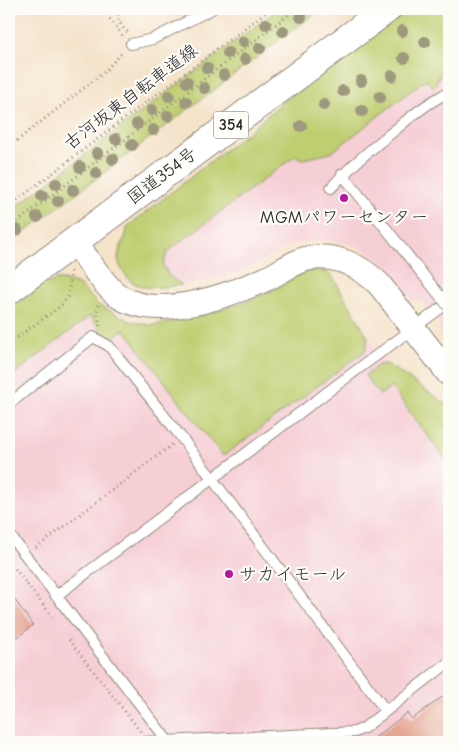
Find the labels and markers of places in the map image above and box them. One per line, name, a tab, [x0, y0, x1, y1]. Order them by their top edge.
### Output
marker: MGMパワーセンター	[338, 192, 350, 204]
place label: MGMパワーセンター	[260, 207, 428, 228]
place label: サカイモール	[239, 564, 346, 585]
marker: サカイモール	[223, 568, 235, 580]

